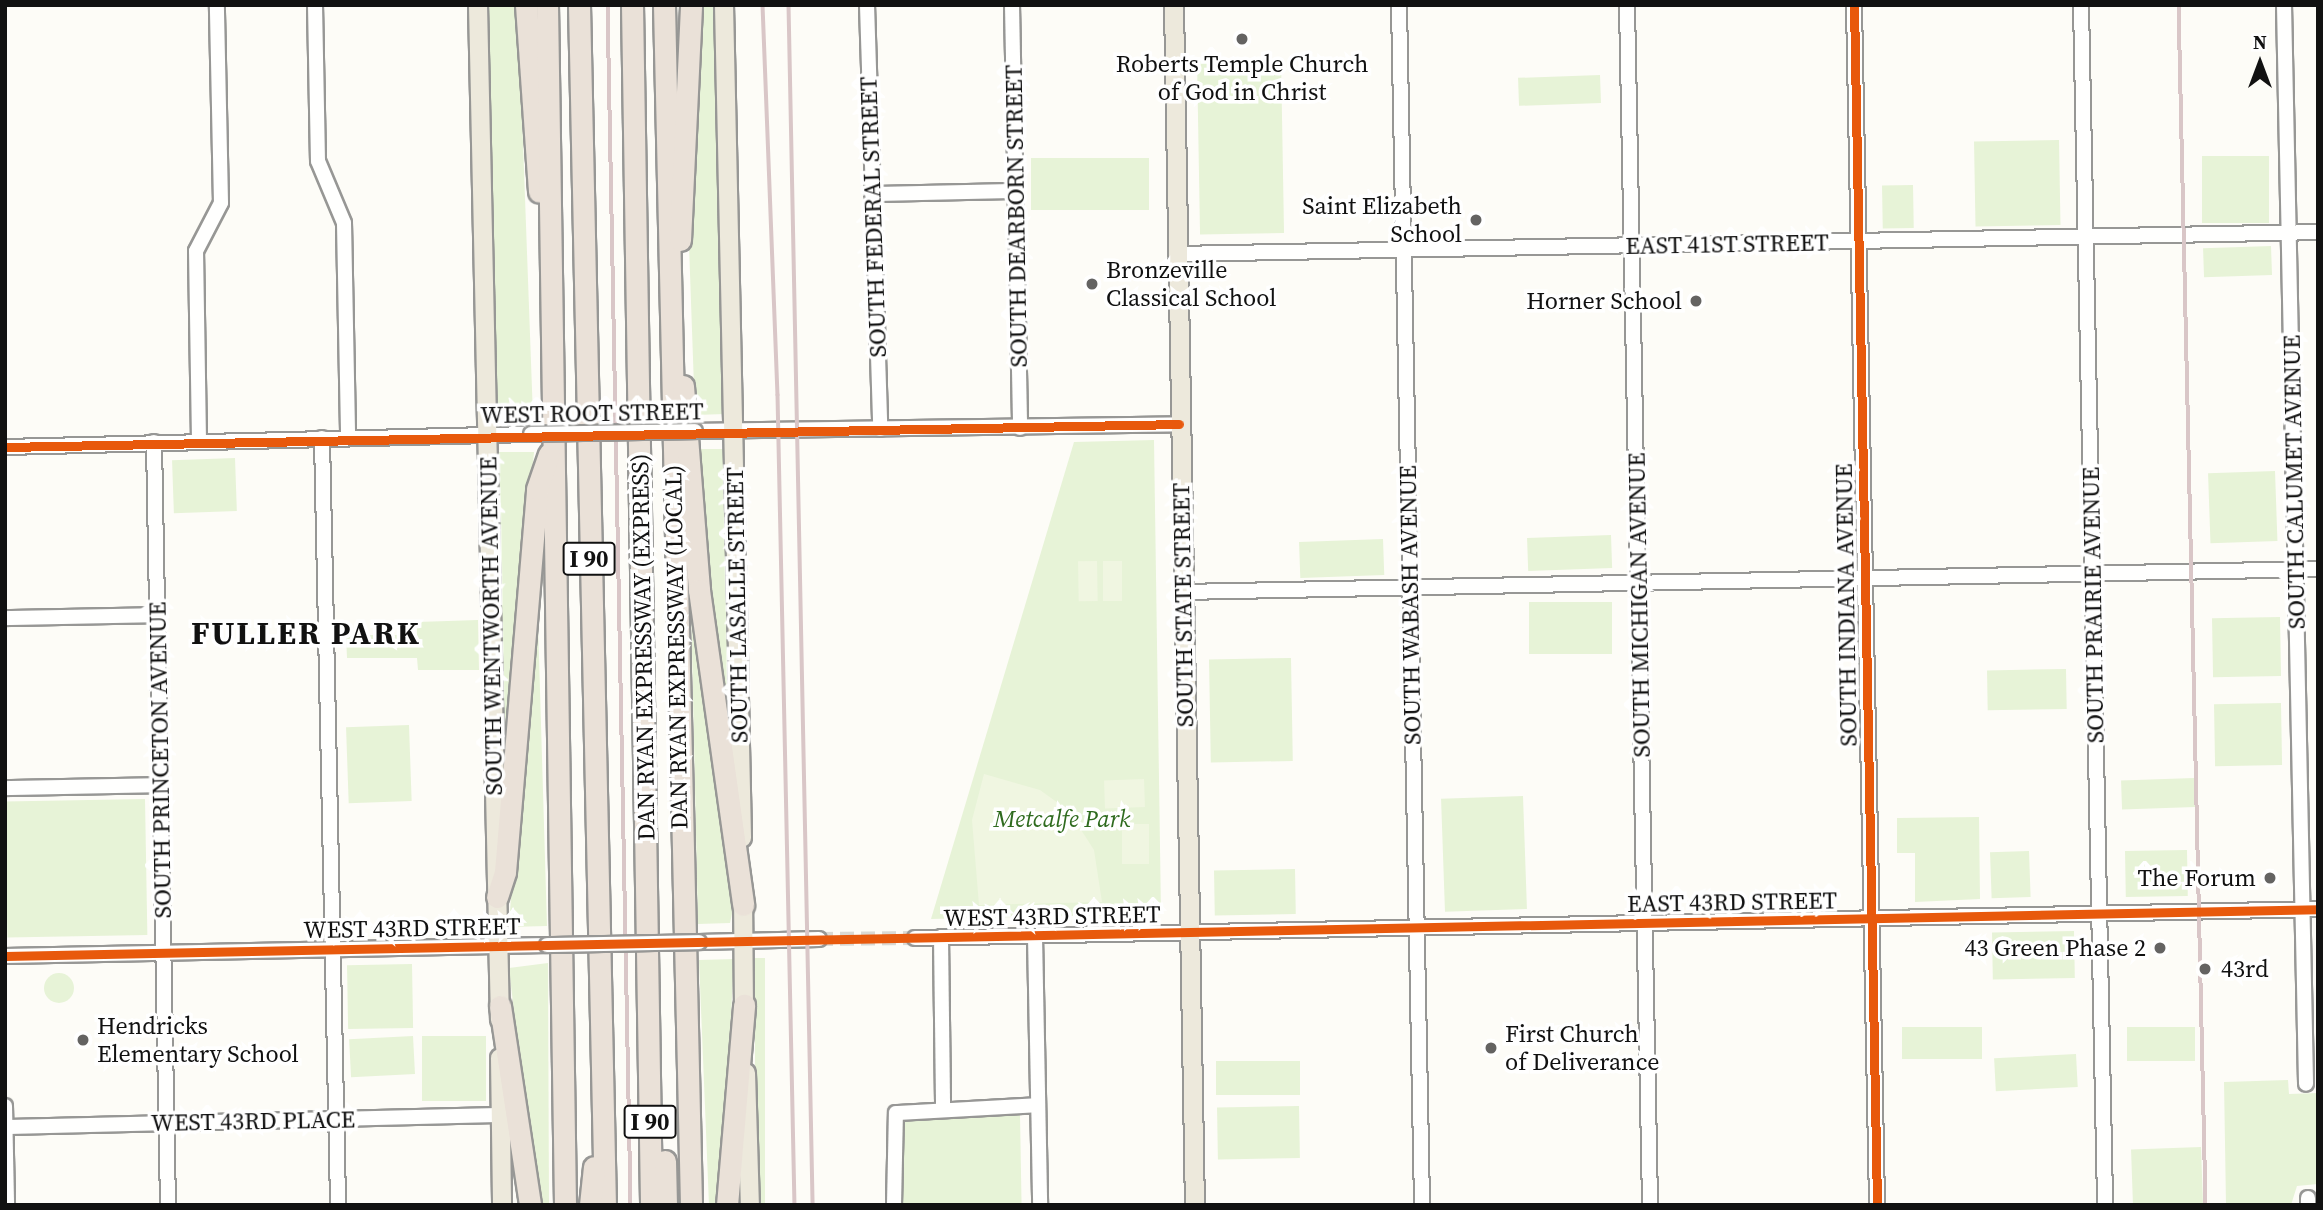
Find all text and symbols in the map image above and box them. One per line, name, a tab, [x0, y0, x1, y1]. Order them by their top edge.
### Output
north arrow	[2225, 28, 2295, 98]
text: N	[2253, 29, 2267, 55]
marker: Roberts Temple Church of God in Christ	[1234, 31, 1250, 47]
place label: Roberts Temple Church of God in Christ	[1115, 50, 1369, 106]
street label: SOUTH DEARBORN STREET	[999, 64, 1033, 368]
street label: SOUTH FEDERAL STREET	[854, 76, 892, 358]
place label: Saint Elizabeth School	[1302, 192, 1462, 248]
marker: Saint Elizabeth School	[1468, 212, 1484, 228]
street label: EAST 41ST STREET	[1625, 228, 1829, 260]
place label: Bronzeville Classical School	[1106, 256, 1276, 312]
marker: Bronzeville Classical School	[1084, 276, 1100, 292]
place label: Horner School	[1526, 287, 1682, 315]
marker: Horner School	[1688, 293, 1704, 309]
street label: SOUTH CALUMET AVENUE	[2277, 334, 2311, 630]
street label: WEST ROOT STREET	[480, 397, 704, 429]
street label: SOUTH MICHIGAN AVENUE	[1622, 452, 1656, 758]
street label: DAN RYAN EXPRESSWAY (EXPRESS)	[625, 453, 661, 841]
street label: SOUTH WENTWORTH AVENUE	[474, 456, 508, 796]
street label: SOUTH INDIANA AVENUE	[1829, 463, 1863, 747]
street label: DAN RYAN EXPRESSWAY (LOCAL)	[658, 464, 694, 830]
street label: SOUTH WABASH AVENUE	[1393, 464, 1427, 746]
street label: SOUTH LASALLE STREET	[720, 467, 754, 743]
street label: SOUTH PRAIRIE AVENUE	[2076, 467, 2110, 743]
street label: SOUTH STATE STREET	[1166, 483, 1200, 727]
road number: I 90	[561, 540, 617, 579]
street label: SOUTH PRINCETON AVENUE	[143, 601, 177, 919]
district label: FULLER PARK	[192, 614, 420, 652]
park label: Metcalfe Park	[994, 805, 1130, 833]
place label: The Forum	[2137, 864, 2256, 892]
marker: The Forum	[2262, 870, 2278, 886]
street label: EAST 43RD STREET	[1627, 886, 1837, 918]
street label: WEST 43RD STREET	[943, 900, 1161, 932]
street label: WEST 43RD STREET	[303, 912, 521, 944]
place label: 43 Green Phase 2	[1964, 934, 2146, 962]
marker: 43 Green Phase 2	[2152, 940, 2168, 956]
place label: 43rd	[2221, 955, 2269, 983]
marker: 43rd	[2195, 959, 2215, 979]
place label: Hendricks Elementary School	[97, 1012, 299, 1068]
place label: First Church of Deliverance	[1505, 1020, 1660, 1076]
marker: Hendricks Elementary School	[75, 1032, 91, 1048]
marker: First Church of Deliverance	[1483, 1040, 1499, 1056]
road number: I 90	[622, 1102, 678, 1142]
street label: WEST 43RD PLACE	[150, 1105, 356, 1137]

